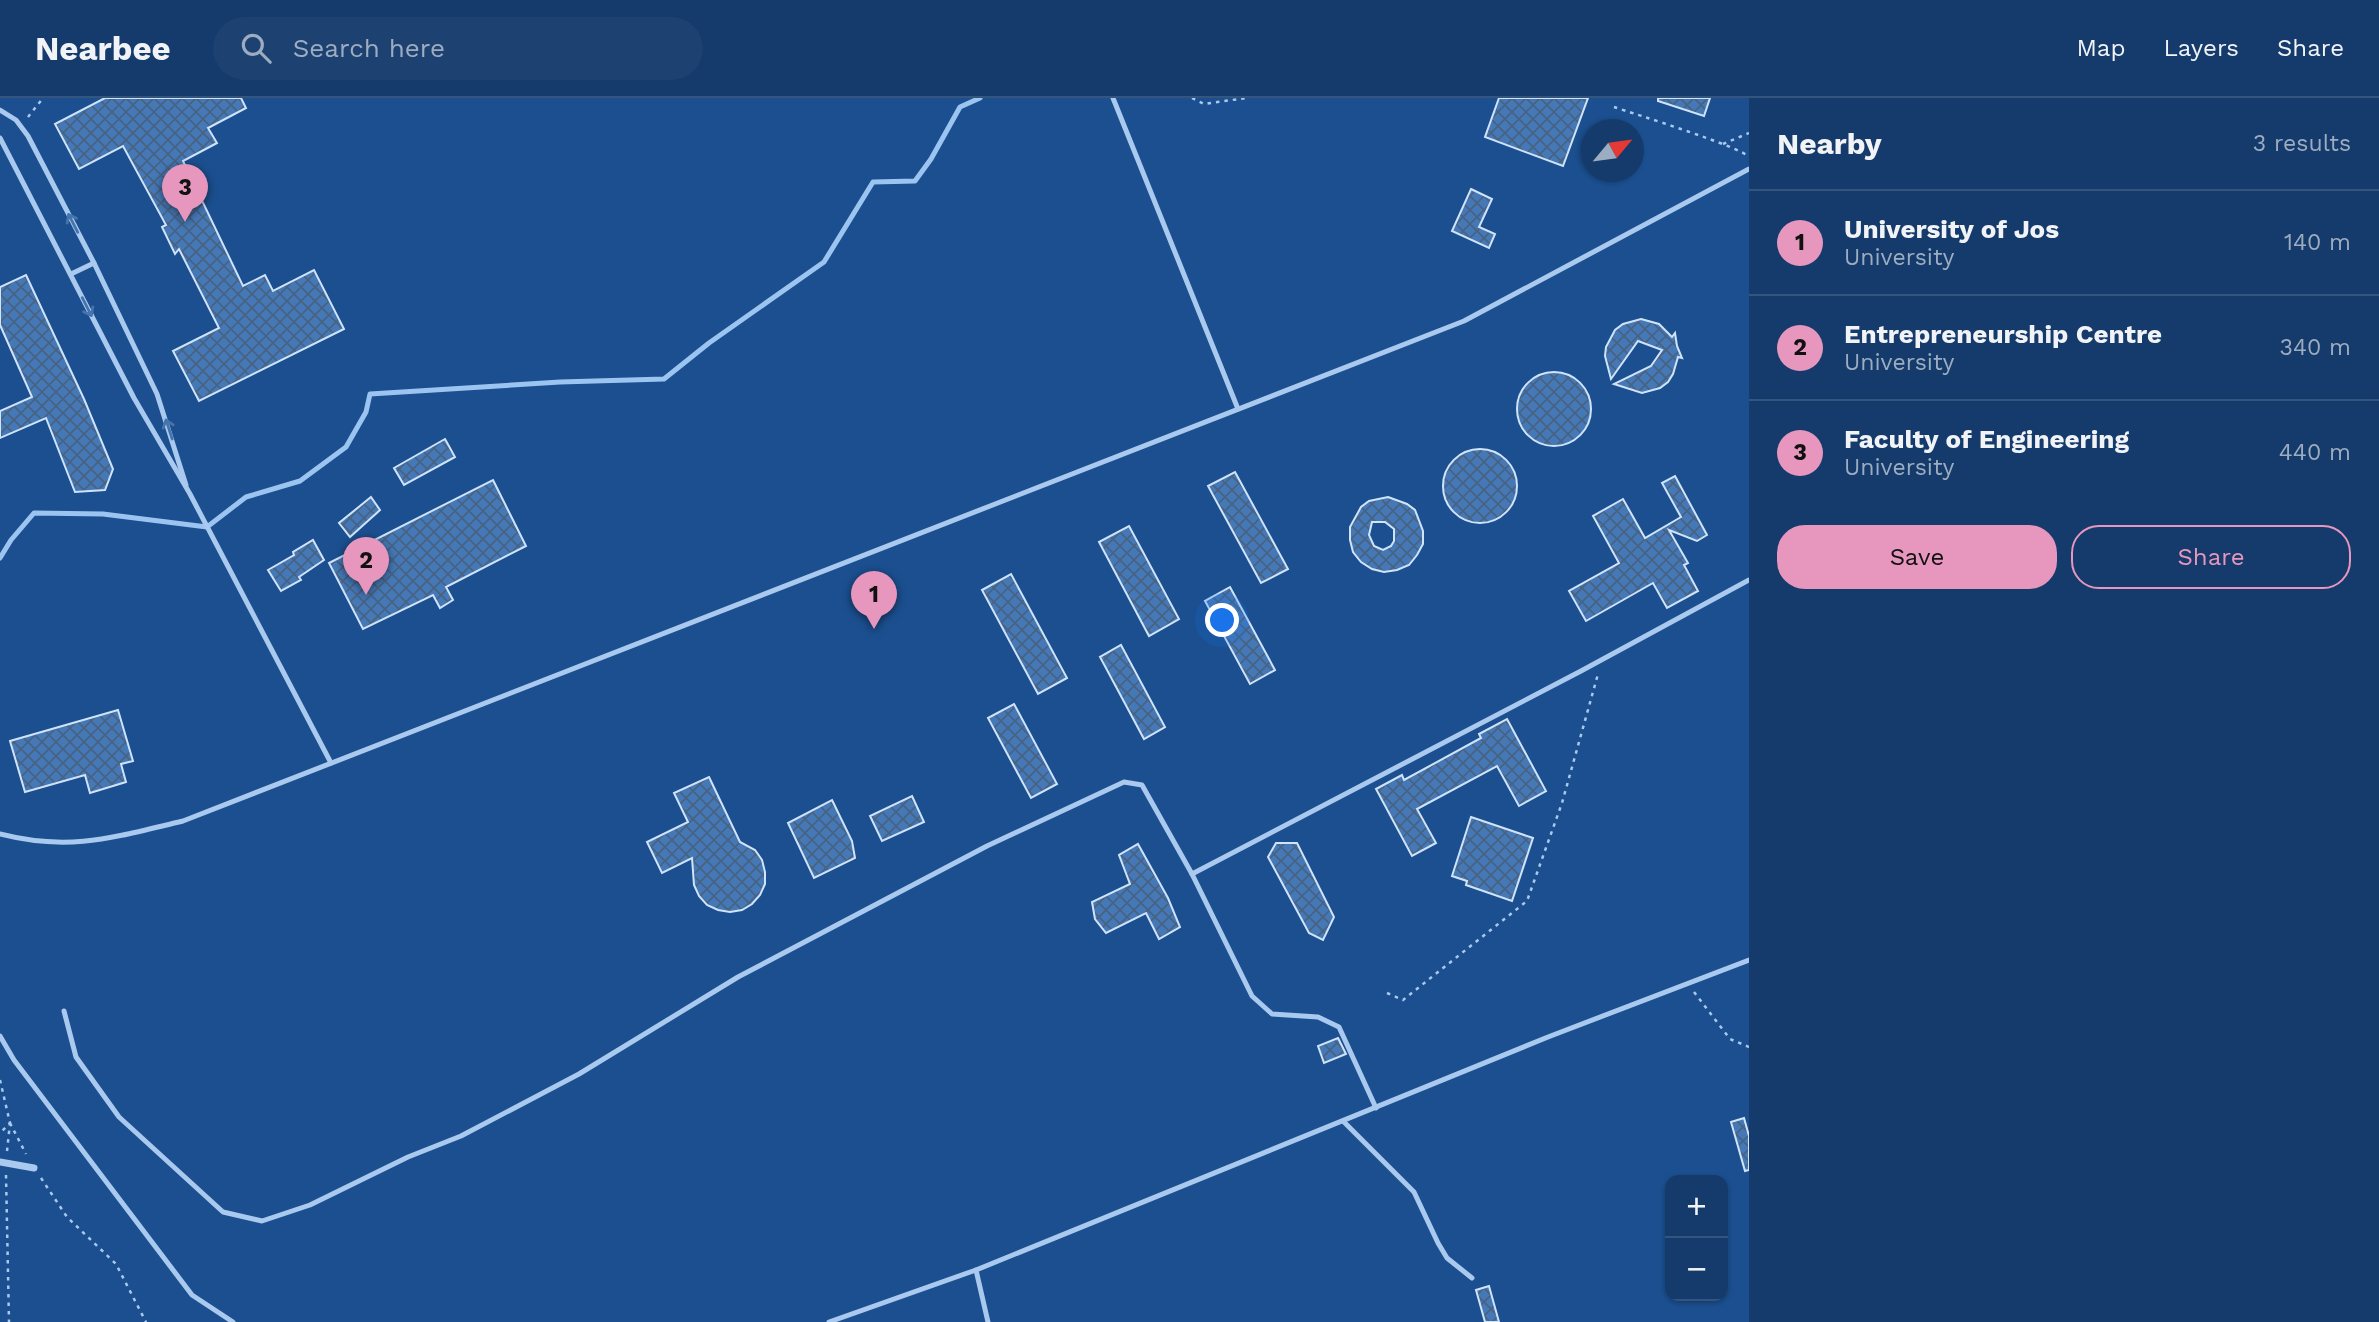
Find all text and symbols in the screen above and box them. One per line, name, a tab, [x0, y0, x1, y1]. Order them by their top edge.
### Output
search box	[213, 17, 703, 80]
text: Nearbee	[35, 29, 171, 68]
icon: search	[237, 29, 275, 67]
text: Search here	[293, 33, 445, 63]
text: Map	[2077, 34, 2125, 62]
text: Layers	[2163, 34, 2239, 62]
text: Share	[2277, 34, 2344, 62]
north arrow	[1581, 119, 1644, 182]
text: Nearby	[1777, 126, 1882, 161]
text: 3 results	[2253, 130, 2351, 157]
pin: 3	[162, 164, 208, 222]
one-way arrow	[66, 213, 79, 234]
text: University of Jos	[1844, 214, 2059, 244]
text: 1	[1795, 229, 1805, 256]
text: 140 m	[2284, 229, 2351, 256]
text: University	[1844, 244, 1954, 271]
one-way arrow	[81, 296, 95, 317]
text: Entrepreneurship Centre	[1844, 319, 2162, 349]
text: 2	[1793, 334, 1807, 361]
text: 340 m	[2279, 334, 2351, 361]
text: University	[1844, 349, 1954, 376]
one-way arrow	[161, 419, 174, 441]
text: Faculty of Engineering	[1844, 424, 2129, 454]
text: 3	[1793, 439, 1807, 466]
text: 440 m	[2279, 439, 2351, 466]
text: University	[1844, 454, 1954, 481]
button: Save	[1777, 525, 2057, 589]
button: Share	[2071, 525, 2351, 589]
pin: 2	[343, 537, 389, 595]
pin: 1	[851, 571, 897, 629]
your location	[1205, 603, 1239, 637]
map controls	[1665, 1175, 1728, 1301]
button: +	[1665, 1175, 1728, 1238]
button: −	[1665, 1238, 1728, 1301]

